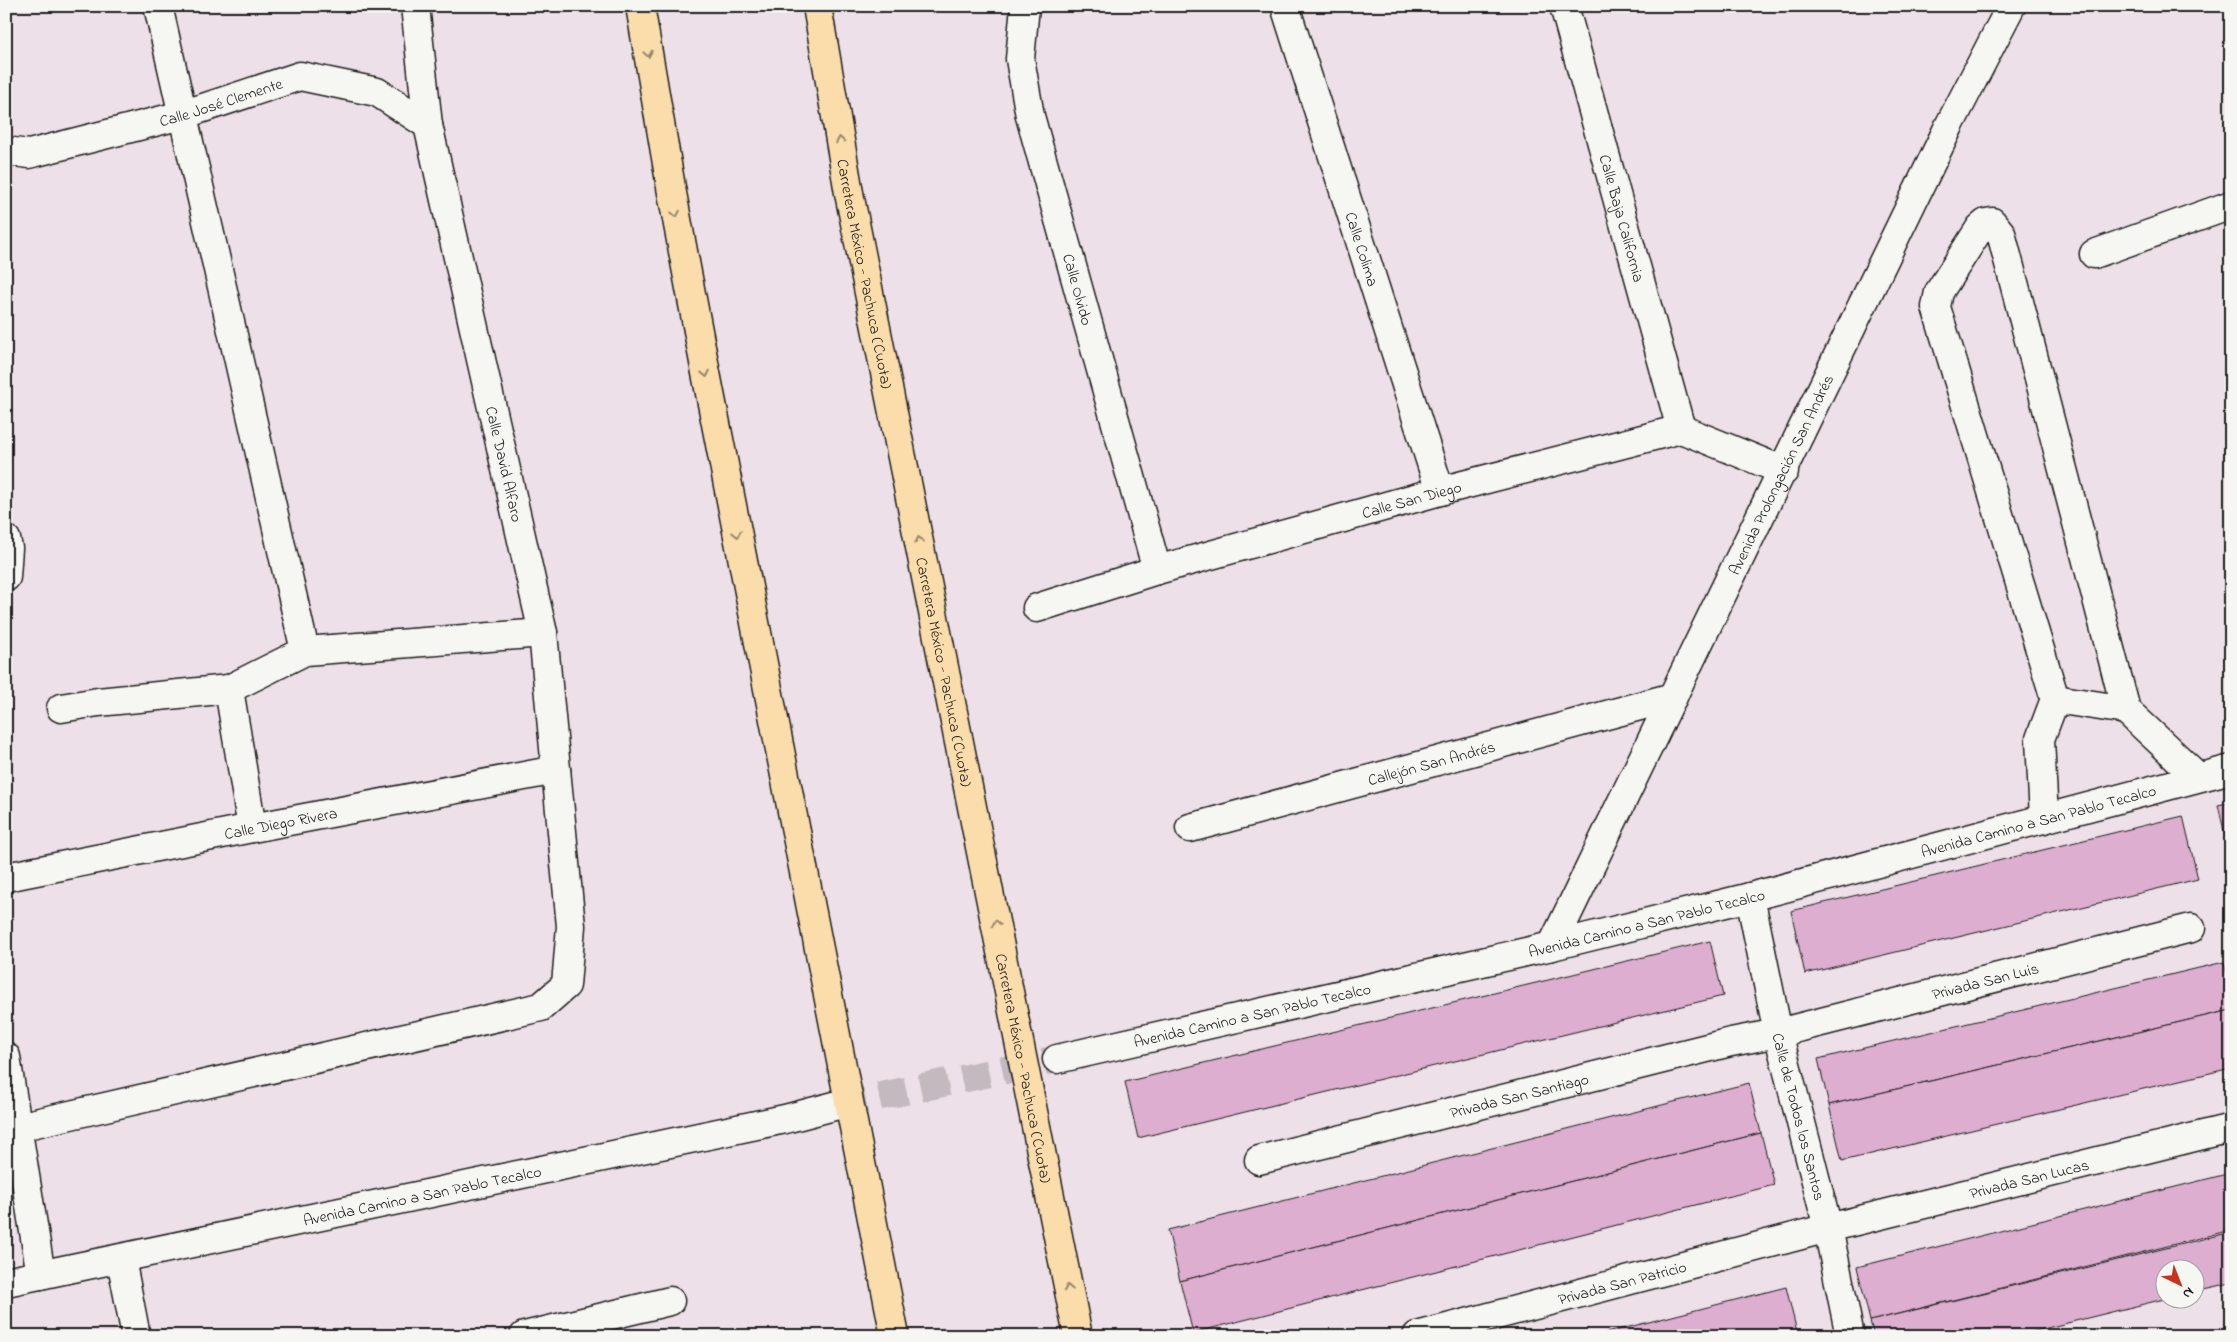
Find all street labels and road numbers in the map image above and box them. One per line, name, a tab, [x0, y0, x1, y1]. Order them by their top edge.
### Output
street label: Calle José Clemente	[157, 72, 287, 134]
street label: Calle Baja California	[1592, 152, 1650, 285]
street label: Carretera México - Pachuca (Cuota)	[829, 157, 898, 391]
street label: Calle Colima	[1338, 209, 1384, 290]
street label: Calle Olvido	[1055, 251, 1098, 328]
street label: Avenida Prolongación San Andrés	[1723, 371, 1841, 580]
street label: Calle David Alfaro	[478, 404, 528, 525]
street label: Calle San Diego	[1359, 476, 1464, 526]
street label: Carretera México - Pachuca (Cuota)	[908, 555, 978, 789]
street label: Callejón San Andrés	[1365, 736, 1498, 793]
street label: Avenida Camino a San Pablo Tecalco	[1918, 779, 2159, 865]
street label: Calle Diego Rivera	[222, 802, 340, 847]
street label: Avenida Camino a San Pablo Tecalco	[1526, 884, 1768, 965]
street label: Carretera México - Pachuca (Cuota)	[988, 951, 1057, 1185]
street label: Privada San Luis	[1929, 957, 2042, 1007]
street label: Avenida Camino a San Pablo Tecalco	[1131, 978, 1373, 1055]
street label: Calle de Todos los Santos	[1764, 1030, 1831, 1203]
street label: Privada San Santiago	[1447, 1068, 1592, 1126]
street label: Privada San Lucas	[1967, 1154, 2092, 1206]
street label: Avenida Camino a San Pablo Tecalco	[301, 1160, 544, 1234]
street label: Privada San Patricio	[1556, 1256, 1689, 1312]

